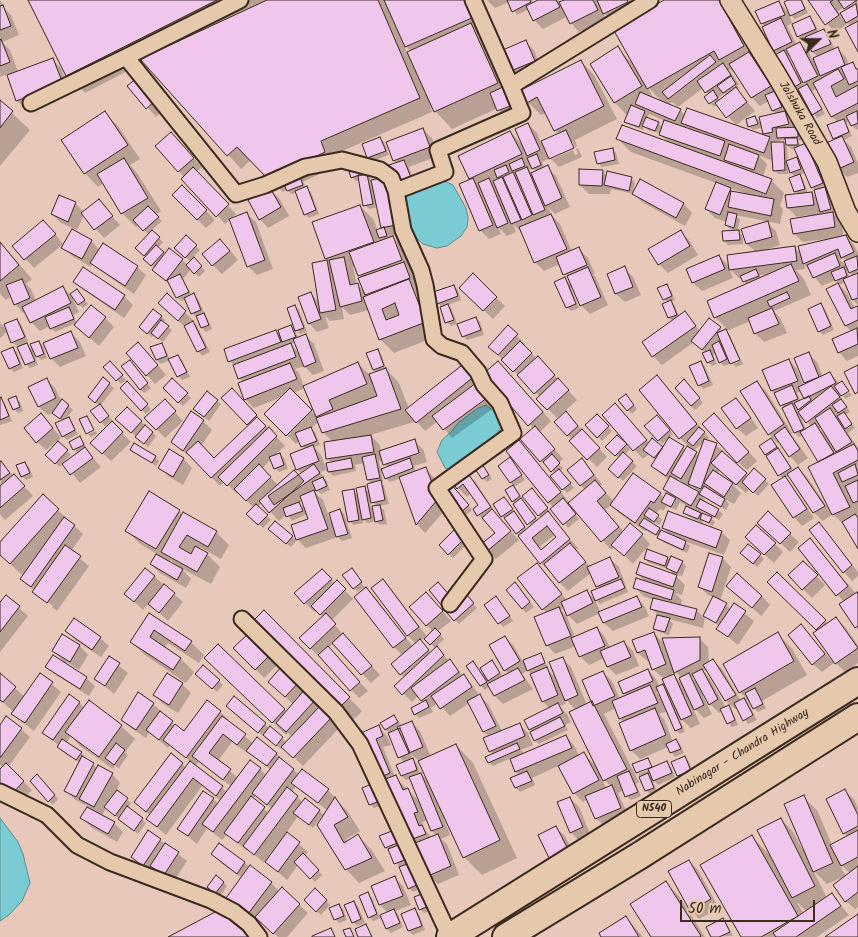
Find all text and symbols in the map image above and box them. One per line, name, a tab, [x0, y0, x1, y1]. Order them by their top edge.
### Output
north arrow	[793, 15, 843, 65]
text: N	[820, 26, 844, 43]
street label: Jalshuka Road	[775, 79, 823, 149]
street label: Nabinagar - Chandra Highway	[674, 706, 812, 800]
road number: N540	[636, 801, 672, 818]
scale bar	[683, 890, 818, 922]
text: 50 m	[688, 897, 722, 921]

